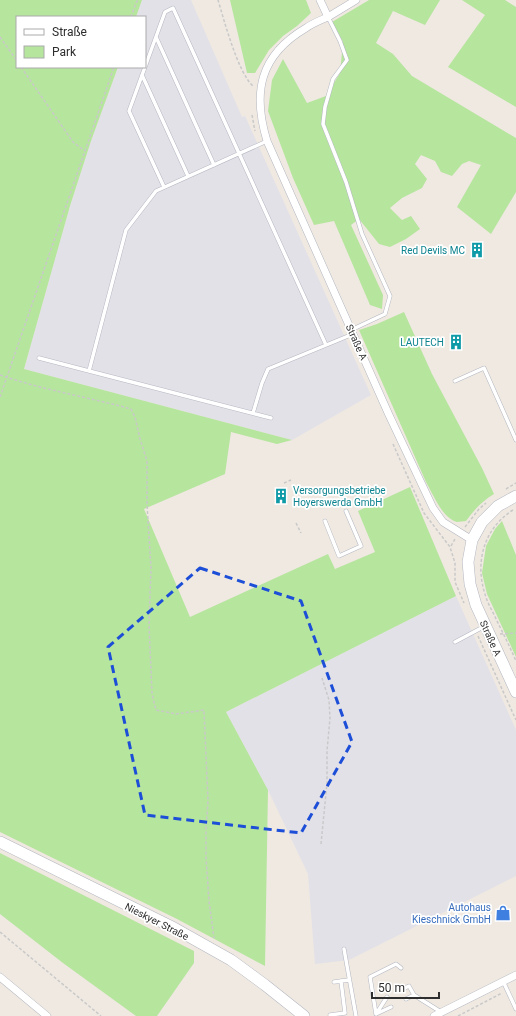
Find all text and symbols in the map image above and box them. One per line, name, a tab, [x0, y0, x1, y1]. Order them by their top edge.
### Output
legend	[16, 16, 146, 68]
text: Straße	[52, 25, 87, 39]
text: Park	[52, 45, 77, 59]
building icon: Red Devils MC	[468, 241, 486, 259]
place label: Red Devils MC	[401, 245, 465, 256]
street label: Straße A	[344, 323, 370, 362]
building icon: LAUTECH	[447, 333, 465, 351]
place label: LAUTECH	[400, 337, 444, 348]
place label: Versorgungsbetriebe Hoyerswerda GmbH	[293, 485, 386, 508]
building icon: Versorgungsbetriebe Hoyerswerda GmbH	[272, 487, 290, 505]
street label: Straße A	[478, 619, 504, 658]
street label: Nieskyer Straße	[123, 901, 190, 942]
place label: Autohaus Kieschnick GmbH	[412, 902, 491, 925]
shop icon: Autohaus Kieschnick GmbH	[494, 904, 512, 922]
scale bar	[372, 974, 439, 1000]
text: 50 m	[378, 981, 405, 995]

